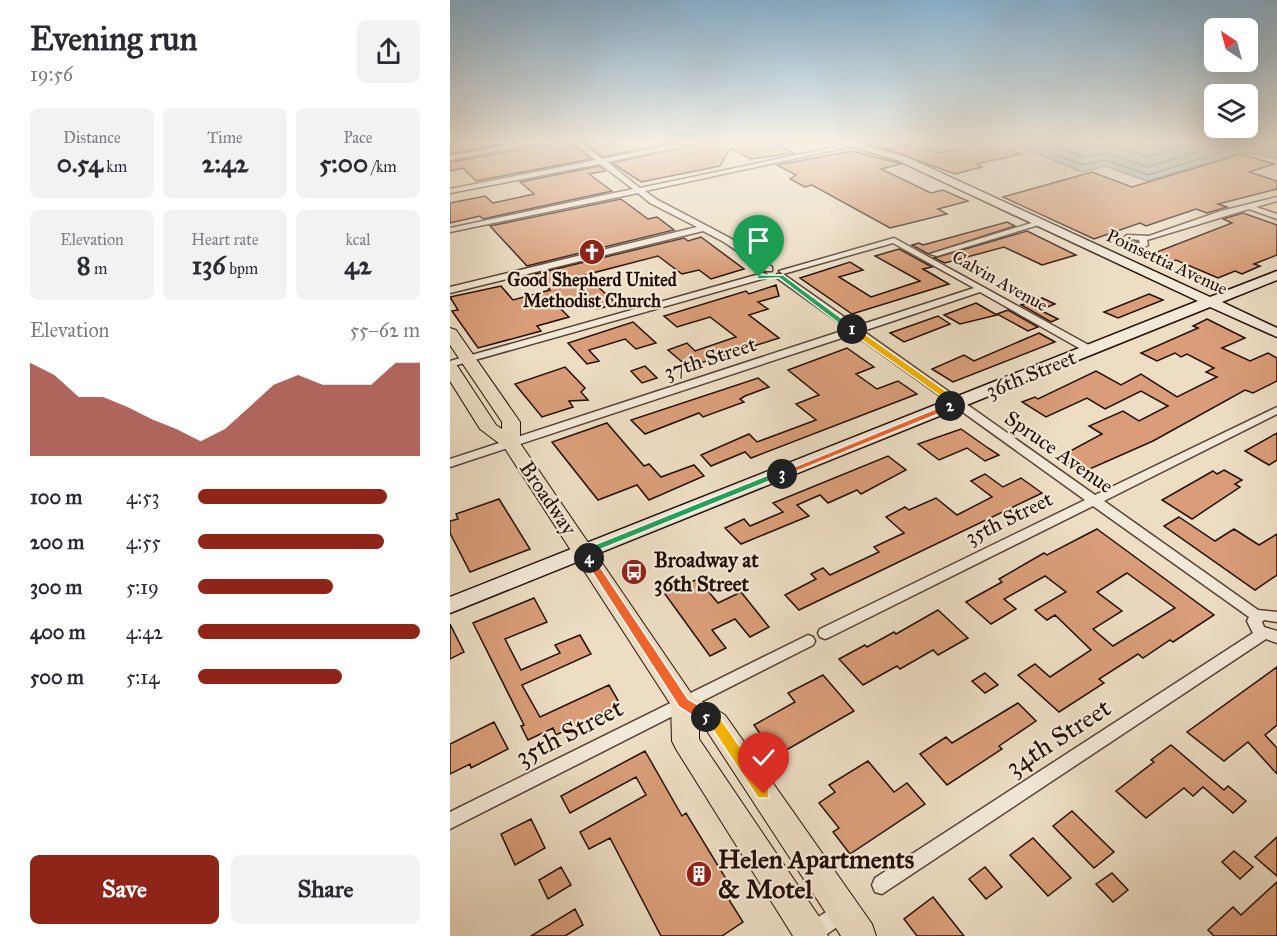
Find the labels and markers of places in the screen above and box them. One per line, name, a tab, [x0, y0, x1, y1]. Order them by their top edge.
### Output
pin	[733, 215, 784, 277]
church icon: Good Shepherd United Methodist Church	[577, 237, 607, 267]
place label: Good Shepherd United Methodist Church	[507, 269, 678, 312]
pin: 1	[837, 314, 867, 344]
pin: 2	[935, 391, 965, 421]
pin: 3	[767, 459, 797, 489]
pin: 4	[574, 543, 604, 573]
place label: Broadway at 36th Street	[654, 547, 759, 597]
bus stop icon: Broadway at 36th Street	[619, 557, 649, 587]
pin: 5	[691, 702, 721, 732]
pin	[738, 732, 789, 794]
place label: Helen Apartments & Motel	[718, 843, 915, 905]
building icon: Helen Apartments & Motel	[684, 859, 714, 889]

